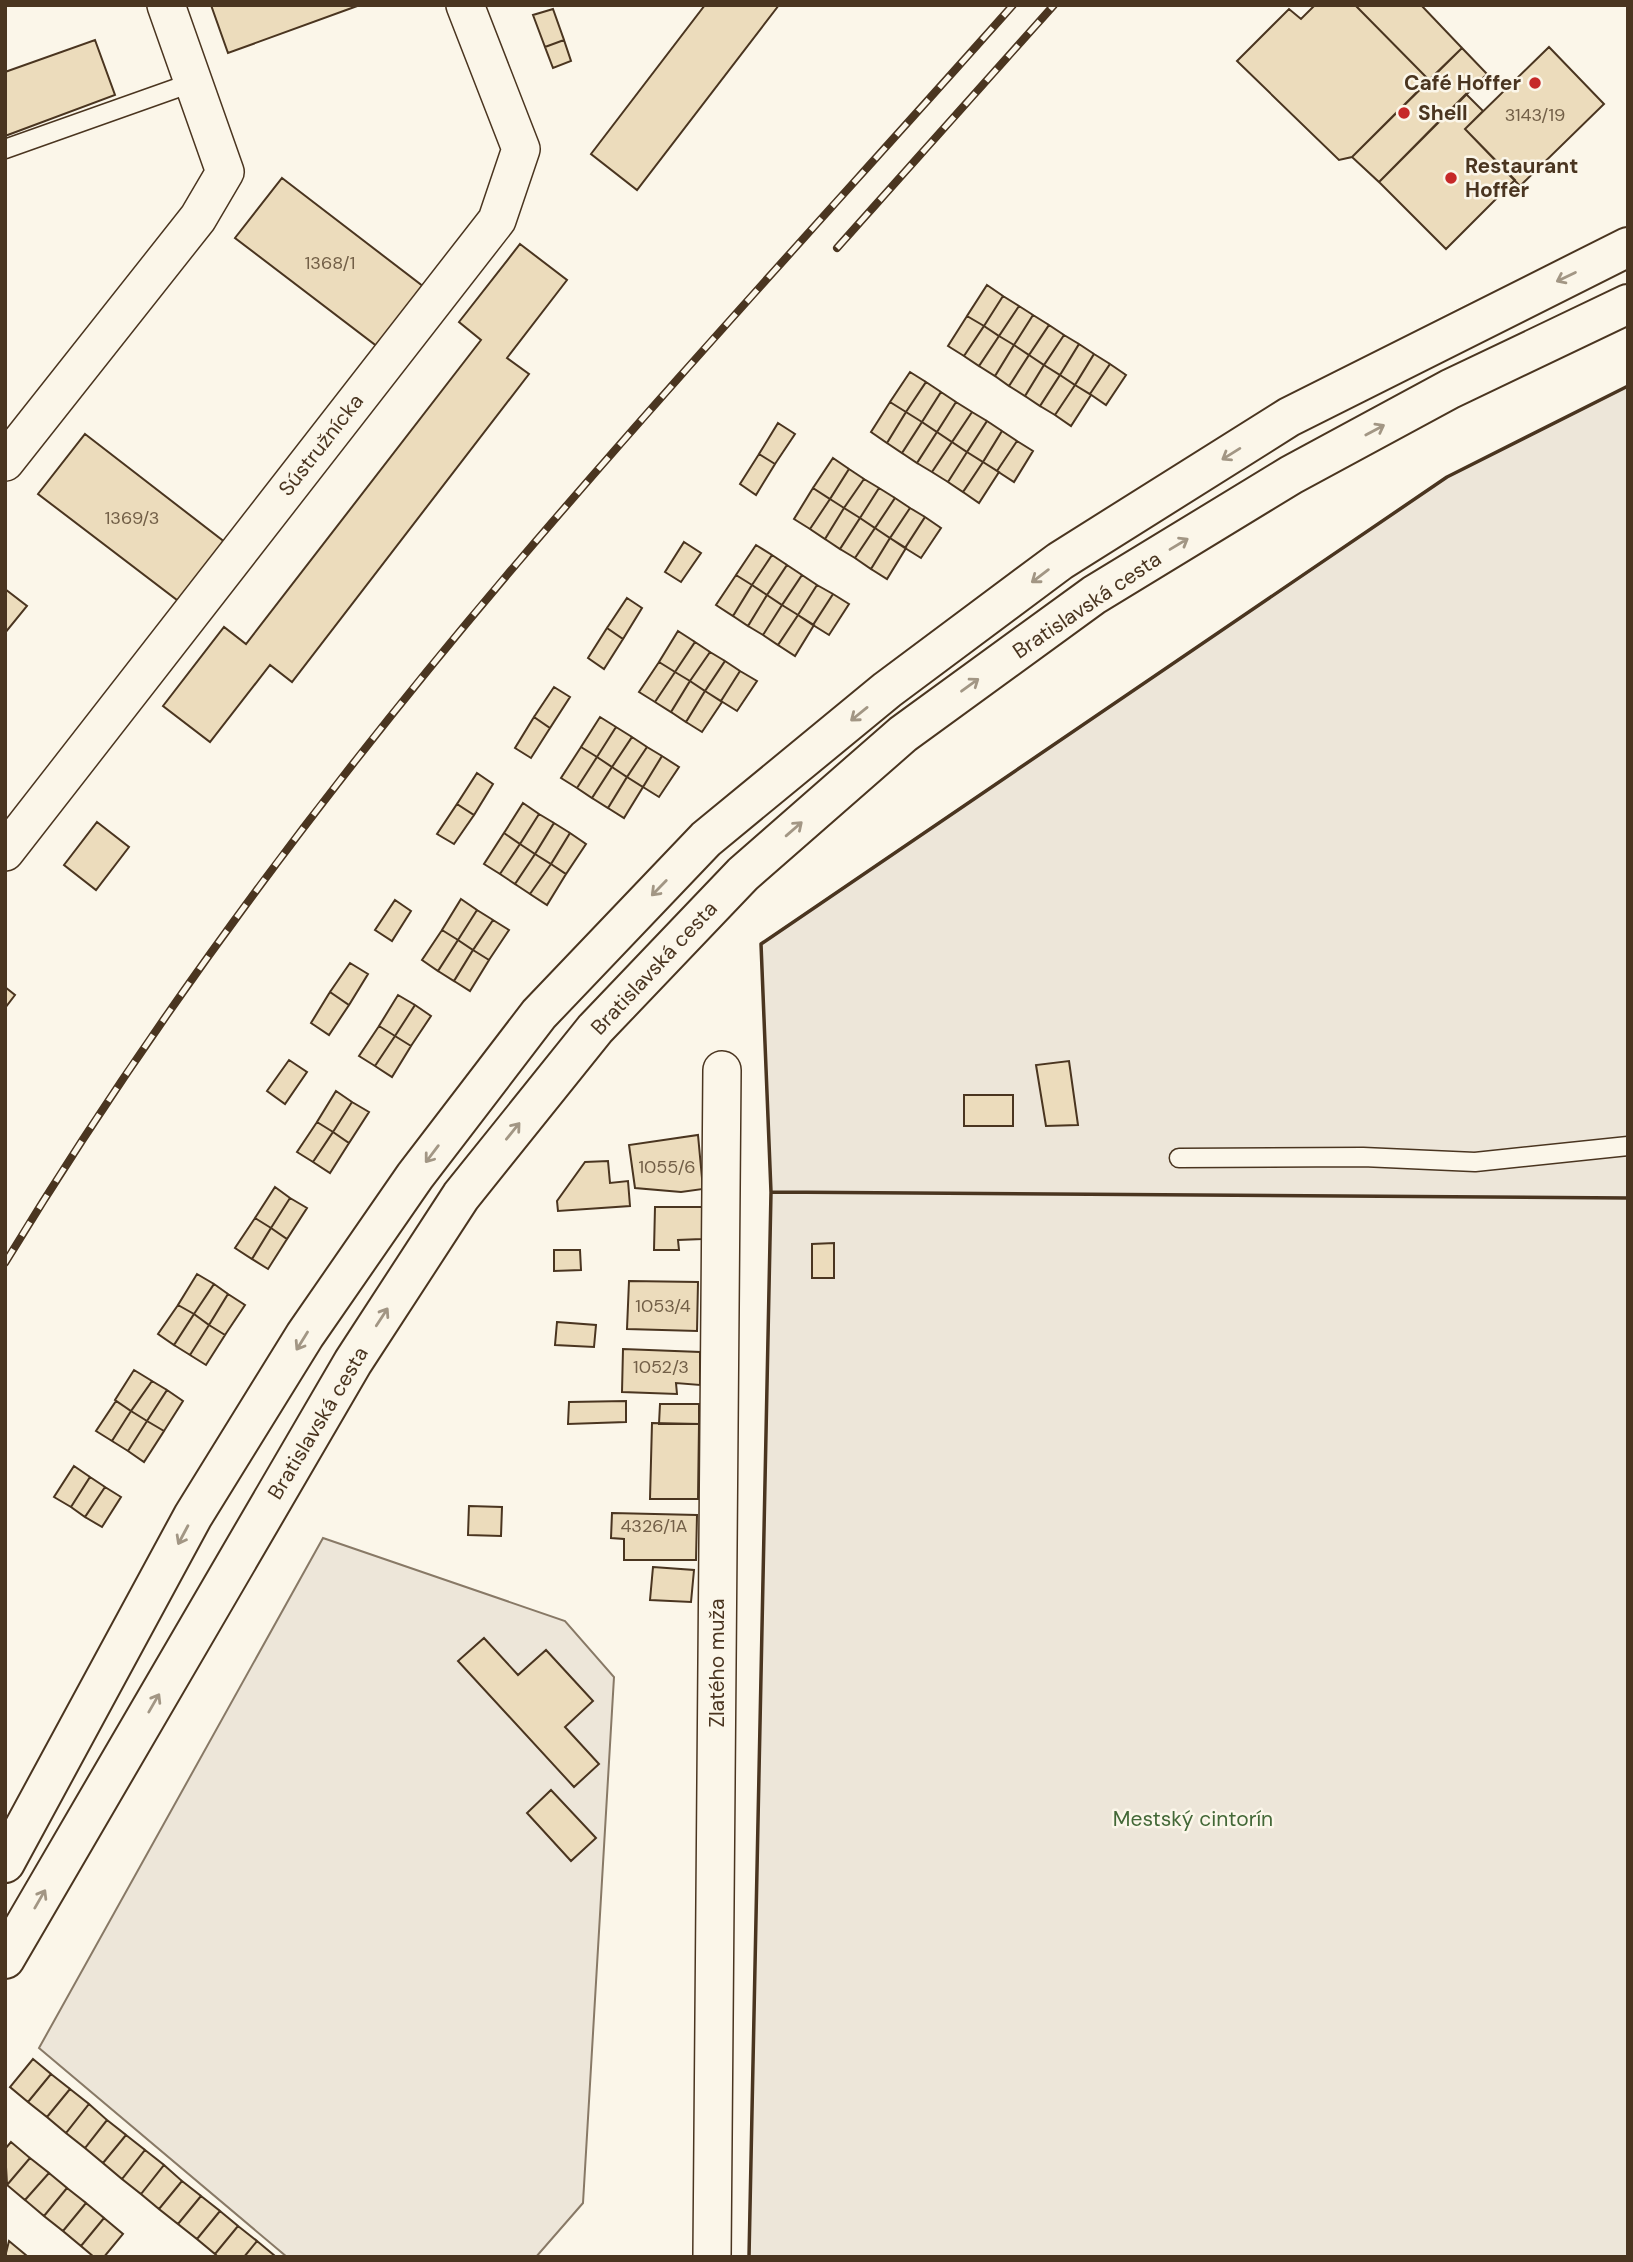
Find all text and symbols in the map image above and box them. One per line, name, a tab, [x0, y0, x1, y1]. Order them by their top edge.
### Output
place label: Café Hoffer	[1404, 69, 1521, 97]
marker: Café Hoffer	[1527, 75, 1543, 91]
place label: Shell	[1418, 99, 1468, 127]
house number: 3143/19	[1505, 103, 1565, 127]
marker: Shell	[1396, 105, 1412, 121]
place label: Restaurant Hoffer	[1465, 152, 1578, 204]
marker: Restaurant Hoffer	[1443, 170, 1459, 186]
house number: 1368/1	[305, 251, 355, 275]
one-way arrow	[1556, 270, 1577, 284]
street label: Sústružnícka	[272, 388, 370, 502]
one-way arrow	[1365, 422, 1385, 436]
one-way arrow	[1222, 447, 1242, 461]
house number: 1369/3	[105, 506, 159, 530]
one-way arrow	[1168, 536, 1188, 550]
street label: Bratislavská cesta	[1007, 545, 1167, 665]
one-way arrow	[1031, 569, 1050, 584]
one-way arrow	[960, 678, 979, 692]
one-way arrow	[850, 706, 868, 721]
one-way arrow	[785, 821, 803, 837]
one-way arrow	[650, 879, 667, 896]
street label: Bratislavská cesta	[585, 895, 723, 1041]
one-way arrow	[505, 1123, 520, 1141]
one-way arrow	[425, 1145, 440, 1163]
house number: 1055/6	[638, 1155, 696, 1179]
house number: 1053/4	[635, 1294, 691, 1318]
one-way arrow	[375, 1308, 389, 1328]
one-way arrow	[294, 1330, 308, 1350]
street label: Bratislavská cesta	[261, 1341, 375, 1505]
house number: 1052/3	[633, 1355, 689, 1379]
house number: 4326/1A	[620, 1514, 688, 1538]
one-way arrow	[176, 1524, 190, 1545]
street label: Zlatého muža	[703, 1599, 731, 1727]
one-way arrow	[147, 1693, 161, 1713]
park label: Mestský cintorín	[1113, 1805, 1273, 1833]
one-way arrow	[33, 1890, 47, 1910]

